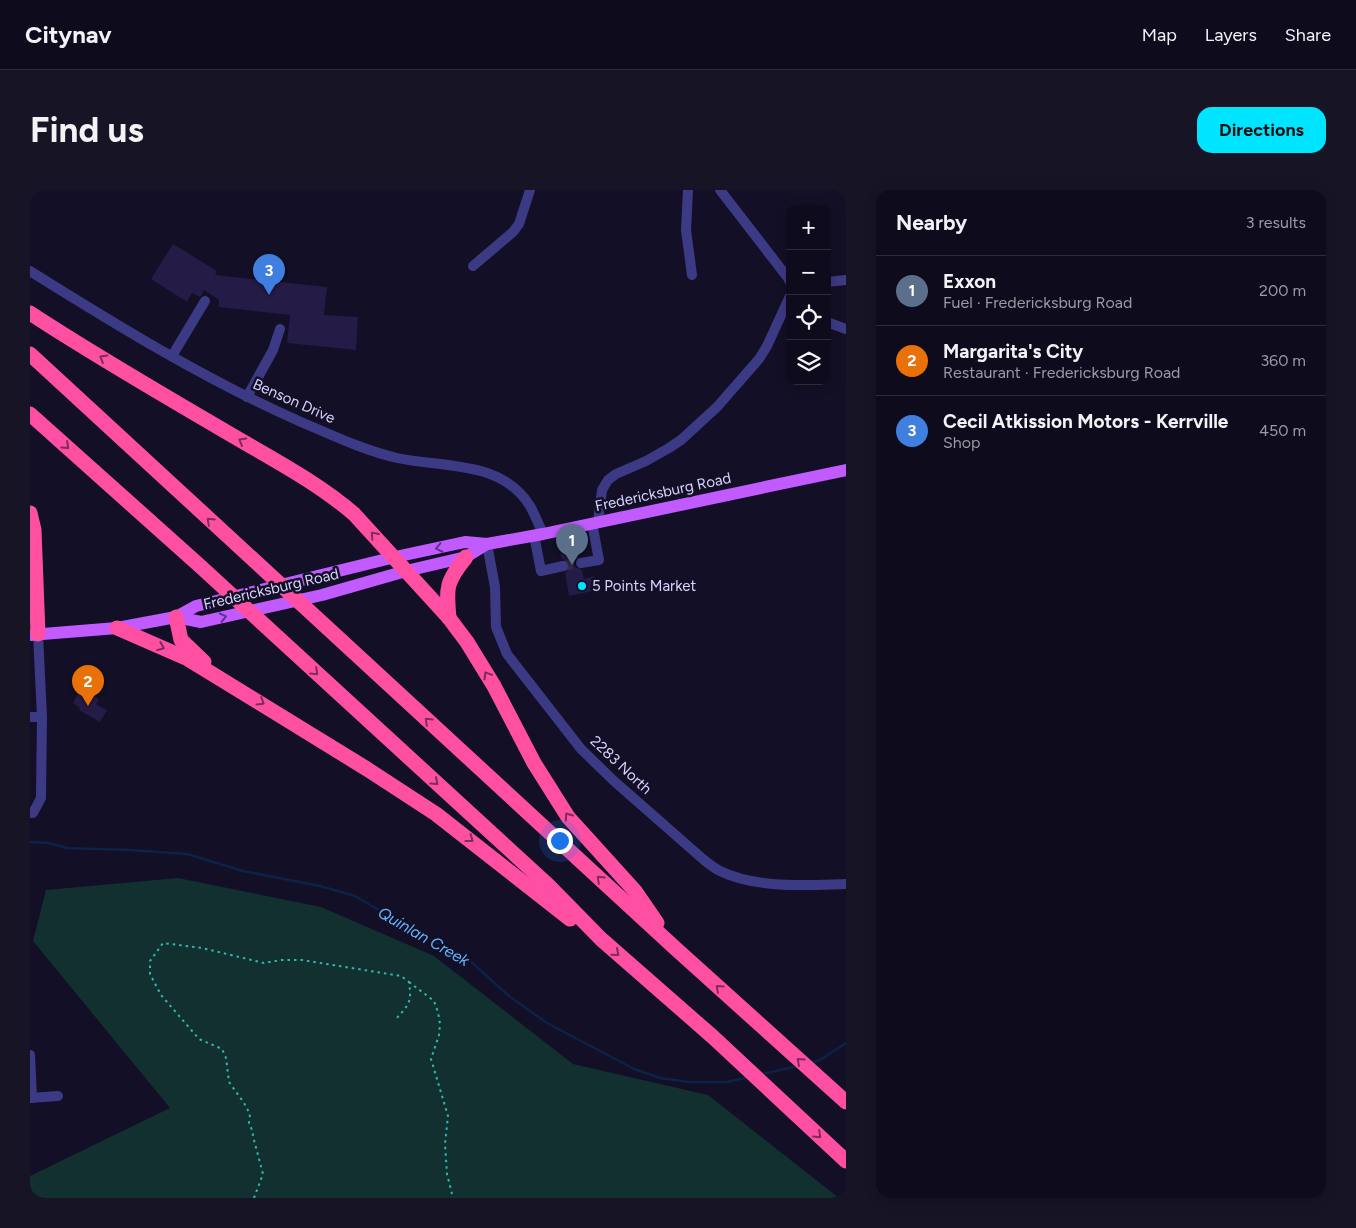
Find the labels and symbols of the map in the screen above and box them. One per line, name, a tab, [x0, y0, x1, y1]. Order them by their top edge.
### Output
pin: 3	[253, 254, 285, 295]
one-way arrow	[99, 354, 108, 364]
street label: Benson Drive	[250, 375, 338, 427]
one-way arrow	[239, 438, 248, 448]
one-way arrow	[61, 441, 70, 450]
street label: Fredericksburg Road	[593, 469, 733, 515]
one-way arrow	[207, 518, 216, 527]
pin: 1	[556, 524, 588, 565]
one-way arrow	[371, 531, 380, 540]
one-way arrow	[434, 542, 443, 552]
street label: Fredericksburg Road	[202, 565, 340, 613]
place label: 5 Points Market	[592, 577, 696, 595]
marker: 5 Points Market	[576, 580, 588, 592]
one-way arrow	[219, 612, 228, 623]
one-way arrow	[157, 642, 165, 652]
pin: 2	[72, 665, 104, 706]
one-way arrow	[309, 666, 318, 675]
one-way arrow	[483, 671, 493, 680]
one-way arrow	[256, 696, 265, 706]
one-way arrow	[425, 718, 434, 727]
street label: 2283 North	[587, 732, 655, 798]
one-way arrow	[429, 776, 438, 785]
one-way arrow	[565, 812, 574, 821]
your location	[547, 828, 573, 854]
one-way arrow	[464, 833, 474, 842]
one-way arrow	[596, 875, 605, 884]
water label: Quinlan Creek	[375, 903, 474, 971]
one-way arrow	[611, 947, 620, 956]
one-way arrow	[716, 985, 725, 994]
one-way arrow	[796, 1058, 805, 1067]
one-way arrow	[812, 1129, 821, 1138]

